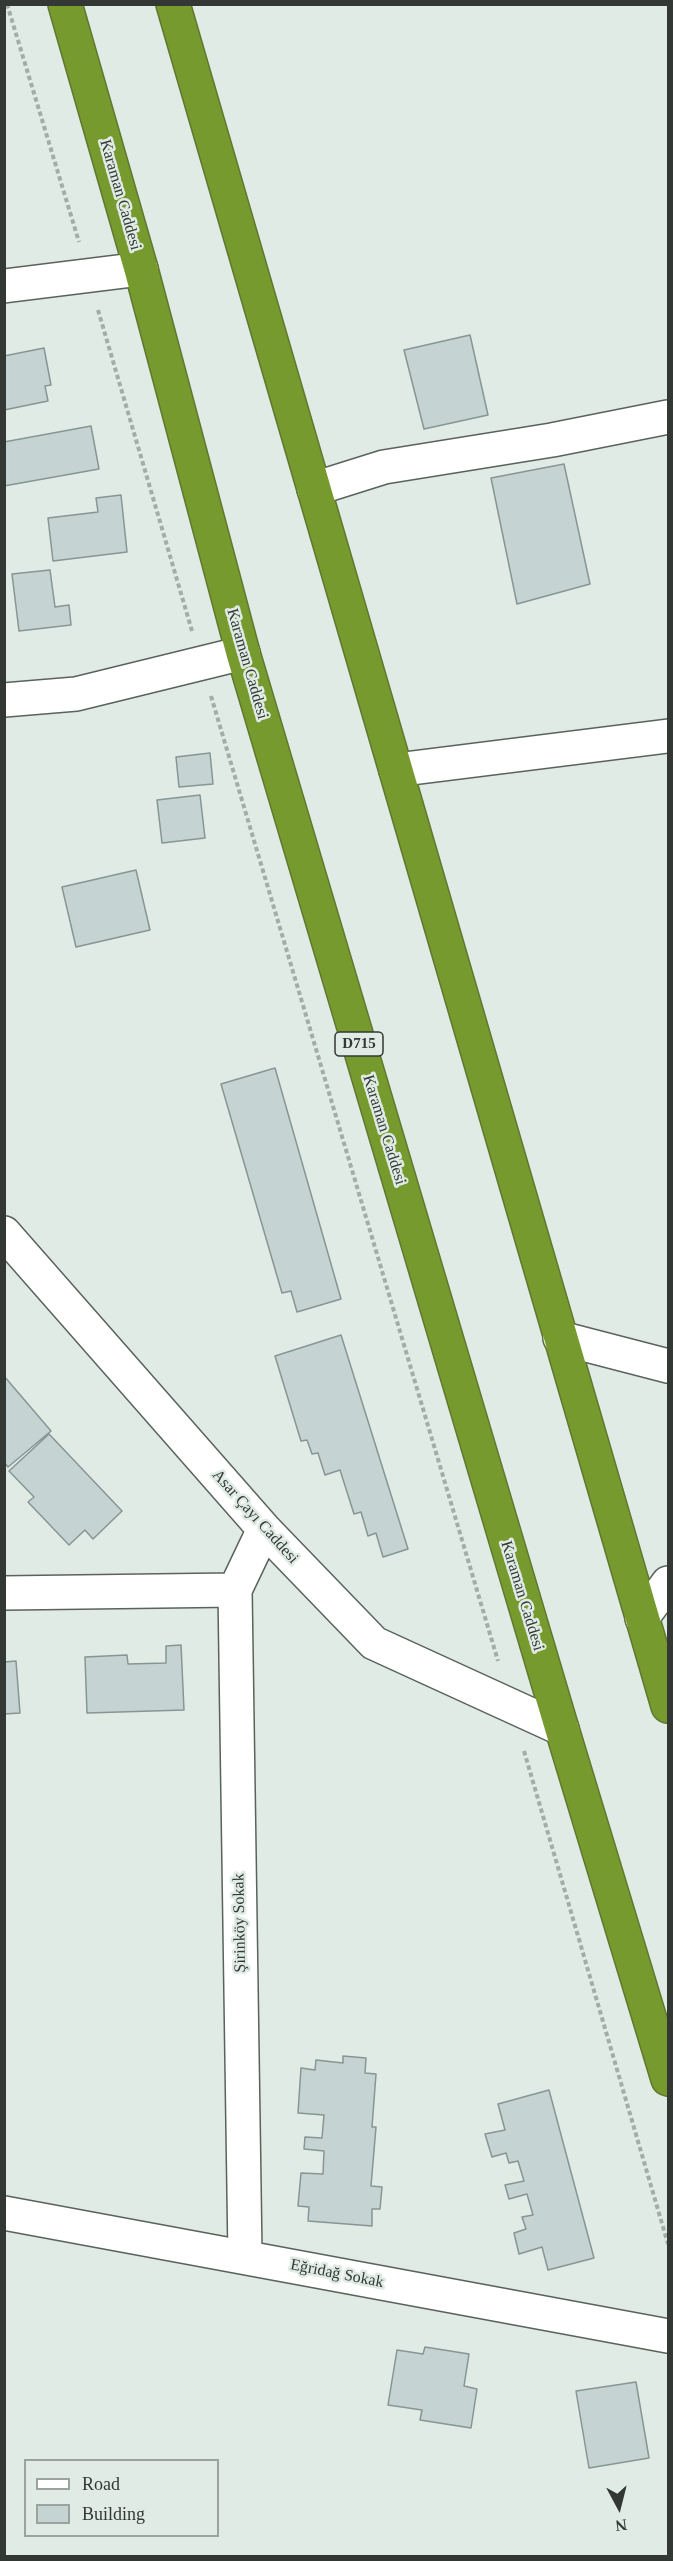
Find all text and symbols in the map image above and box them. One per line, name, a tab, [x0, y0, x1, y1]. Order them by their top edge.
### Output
street label: Karaman Caddesi	[95, 137, 145, 253]
street label: Karaman Caddesi	[222, 606, 272, 722]
road number: D715	[335, 1032, 383, 1056]
street label: Karaman Caddesi	[358, 1073, 410, 1187]
street label: Asar Çayı Caddesi	[208, 1466, 302, 1568]
street label: Karaman Caddesi	[496, 1539, 548, 1653]
street label: Şirinköy Sokak	[230, 1873, 250, 1973]
street label: Eğridağ Sokak	[289, 2256, 385, 2292]
legend	[24, 2459, 219, 2537]
text: Road	[82, 2474, 120, 2494]
north arrow	[589, 2477, 649, 2537]
text: Building	[82, 2504, 145, 2524]
text: N	[614, 2516, 628, 2535]

